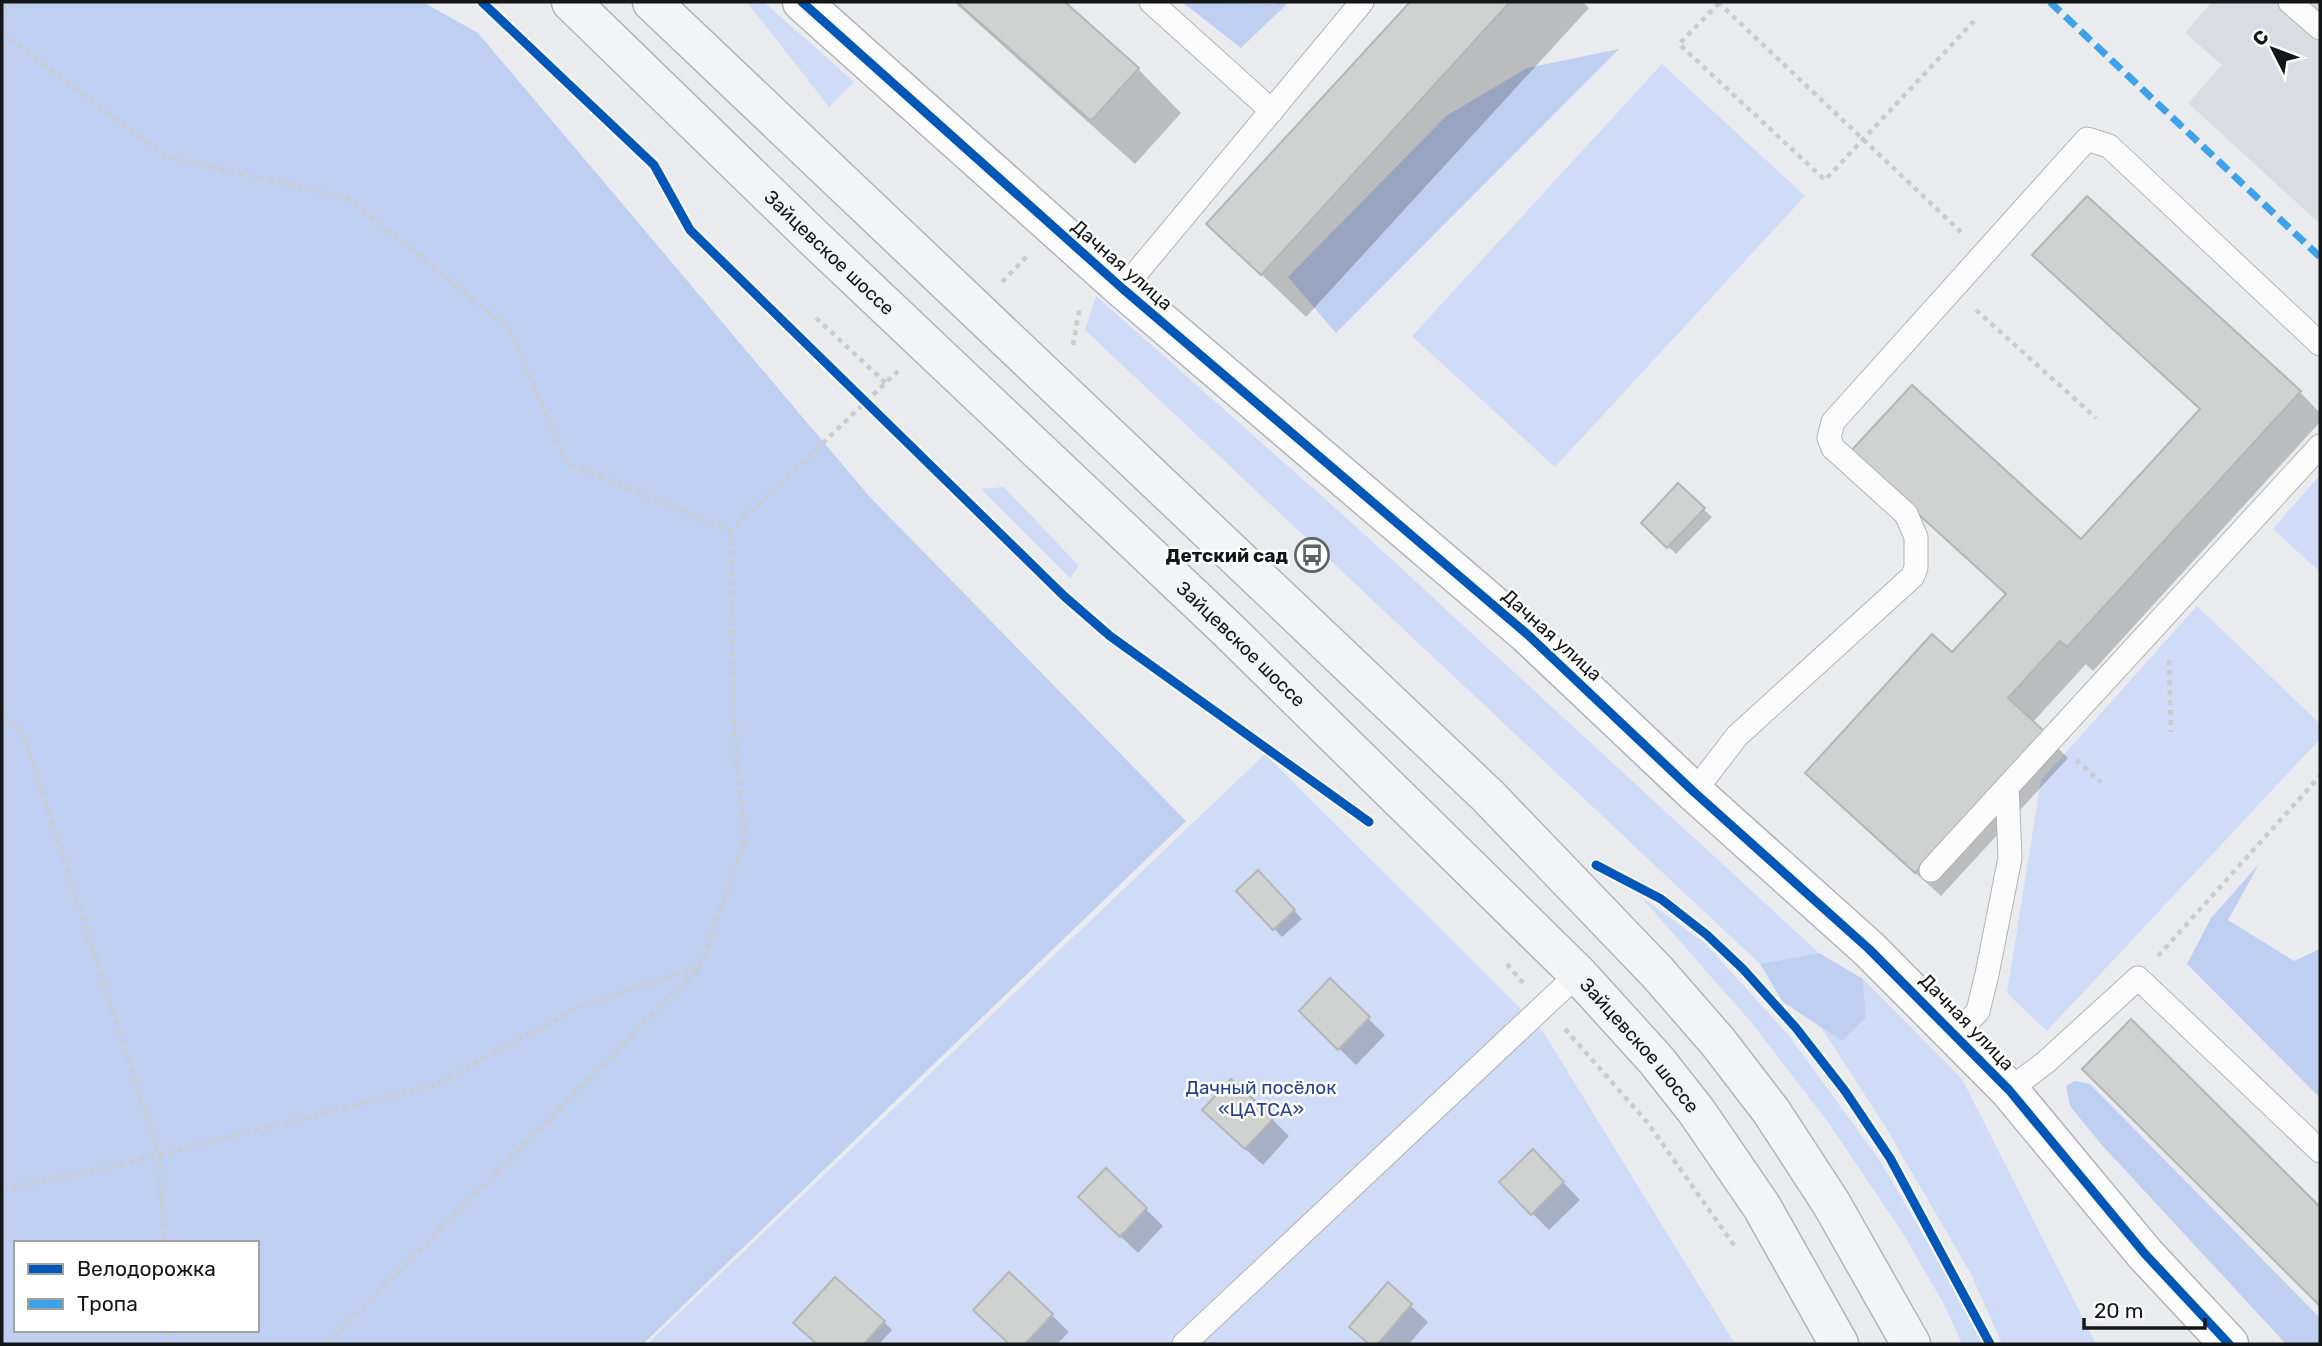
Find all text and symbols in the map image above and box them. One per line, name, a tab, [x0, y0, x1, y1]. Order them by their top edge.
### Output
north arrow	[2238, 14, 2308, 84]
text: С	[2248, 25, 2274, 51]
street label: Зайцевское шоссе	[760, 185, 899, 320]
street label: Дачная улица	[1067, 215, 1177, 315]
bus stop icon: Детский сад	[1293, 536, 1331, 574]
place label: Детский сад	[1166, 544, 1289, 567]
street label: Зайцевское шоссе	[1172, 576, 1311, 711]
street label: Дачная улица	[1497, 584, 1607, 686]
street label: Дачная улица	[1915, 969, 2019, 1075]
street label: Зайцевское шоссе	[1575, 973, 1704, 1117]
park label: Дачный посёлок «ЦАТСА»	[1186, 1076, 1336, 1121]
legend	[14, 1241, 259, 1332]
text: Велодорожка	[77, 1256, 216, 1281]
scale bar	[2084, 1286, 2205, 1330]
text: Тропа	[77, 1291, 138, 1316]
text: 20 m	[2094, 1298, 2143, 1323]

